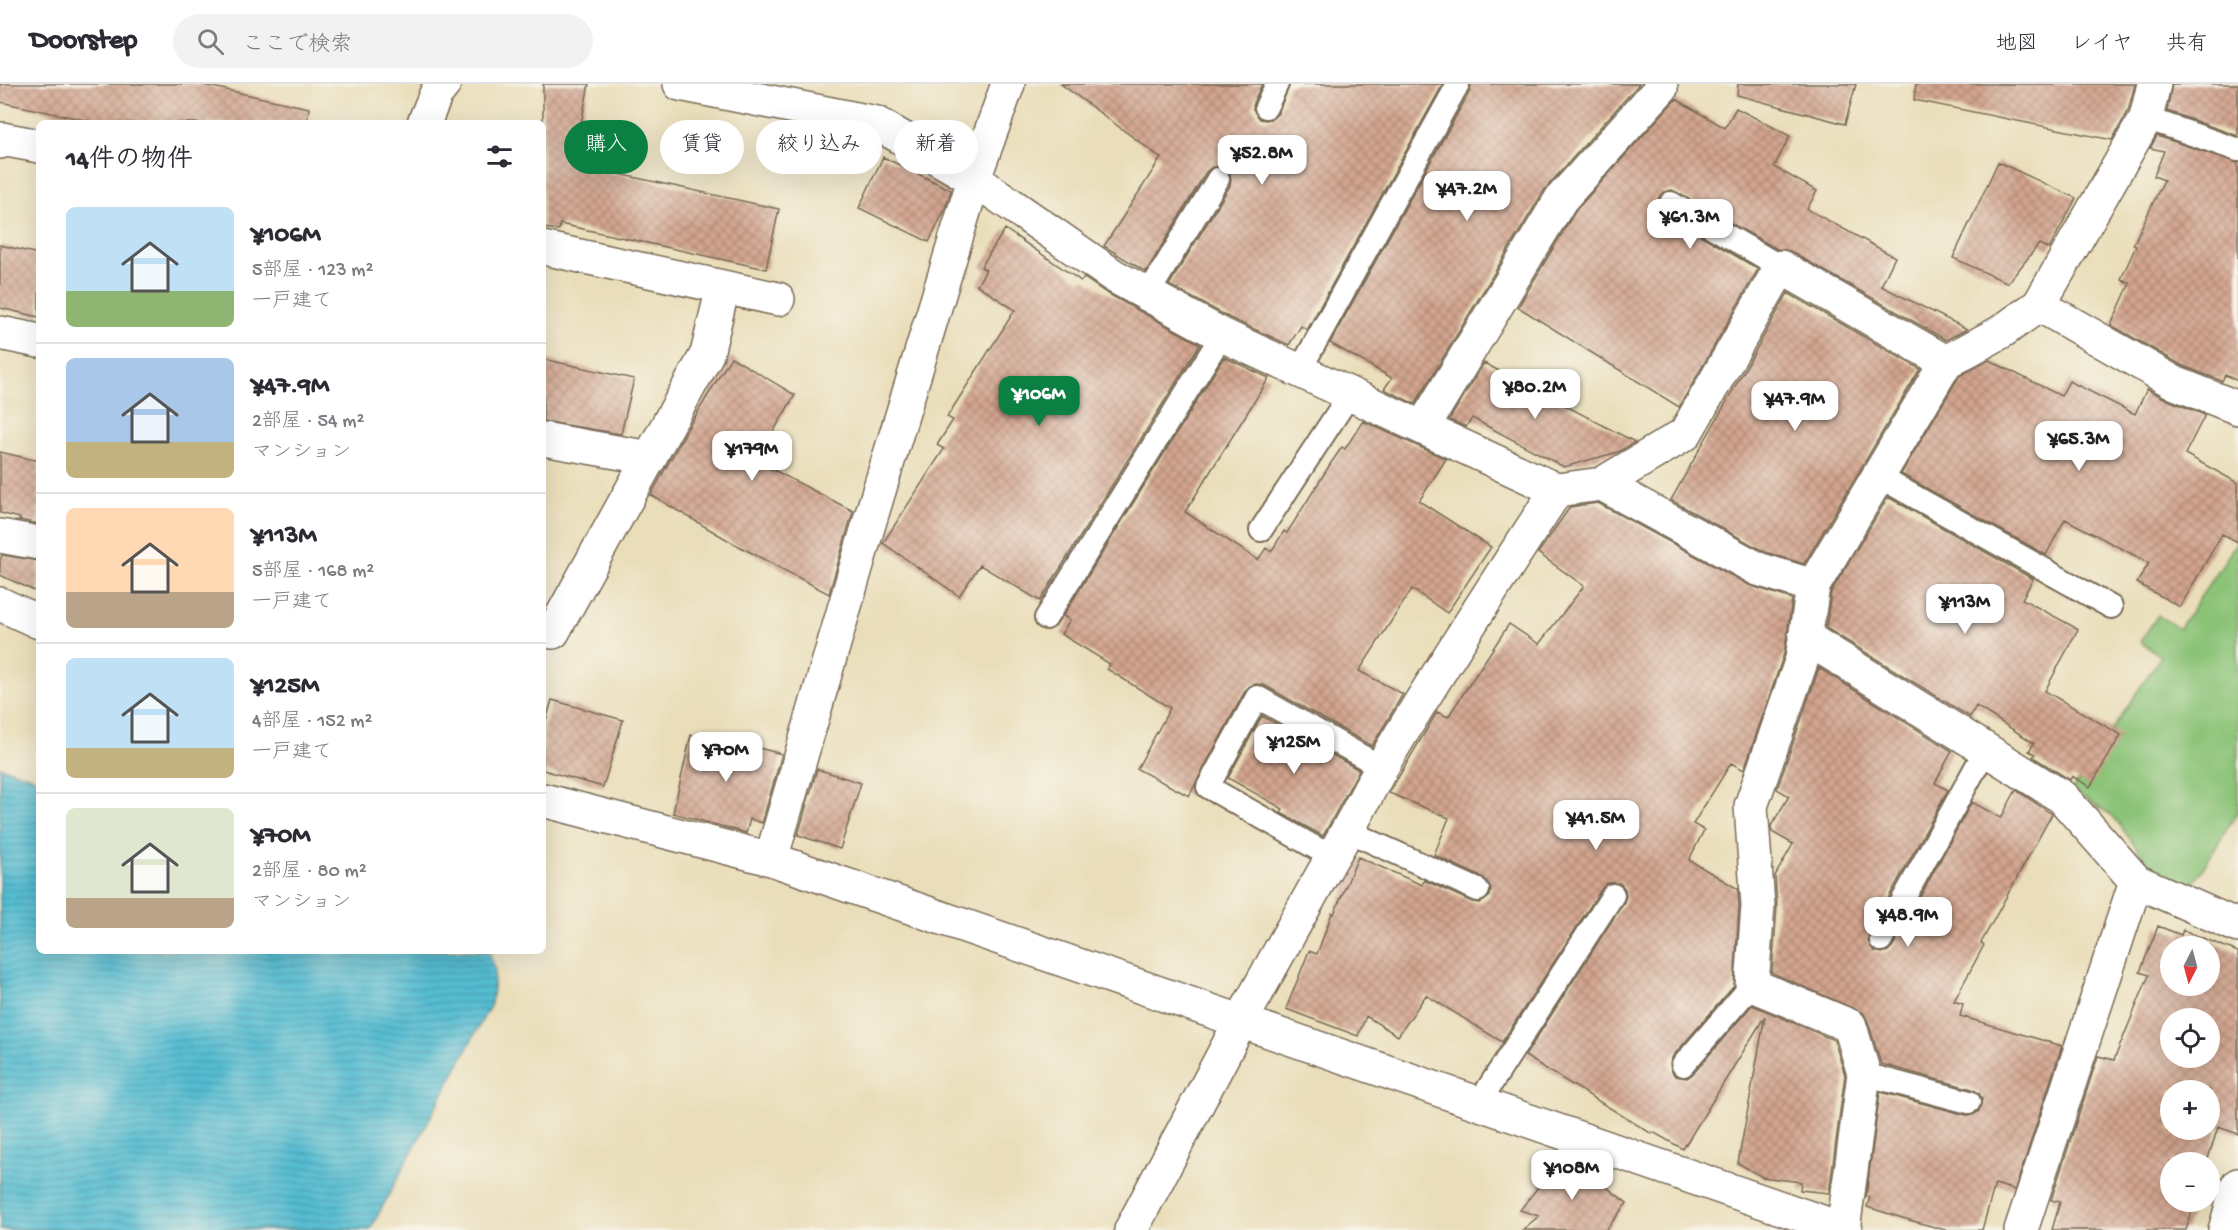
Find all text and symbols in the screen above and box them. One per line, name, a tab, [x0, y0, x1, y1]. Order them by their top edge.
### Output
search box	[173, 14, 593, 68]
text: Doorstep	[30, 25, 137, 58]
icon: search	[194, 25, 227, 58]
text: ここで検索	[242, 33, 352, 59]
text: 地図	[1996, 33, 2038, 58]
text: レイヤ	[2071, 33, 2133, 58]
text: 共有	[2166, 33, 2208, 58]
chip: 購入	[564, 120, 648, 174]
chip: 賃貸	[660, 120, 744, 174]
chip: 絞り込み	[756, 120, 882, 174]
chip: 新着	[894, 120, 978, 174]
pin: ¥52.8M	[1213, 135, 1311, 186]
icon: filters	[483, 140, 516, 173]
text: ¥52.8M	[1232, 143, 1292, 166]
text: 14件の物件	[66, 146, 193, 177]
pin: ¥47.2M	[1418, 171, 1516, 222]
text: ¥47.2M	[1437, 179, 1497, 202]
pin: ¥61.3M	[1641, 199, 1739, 250]
text: ¥61.3M	[1661, 207, 1719, 230]
text: ¥106M	[252, 221, 321, 252]
icon: home	[114, 231, 186, 303]
text: 5部屋 · 123 m²	[252, 260, 373, 283]
text: 一戸建て	[252, 291, 332, 314]
pin: ¥80.2M	[1486, 369, 1584, 420]
text: ¥47.9M	[252, 372, 329, 403]
pin: ¥106M	[997, 376, 1081, 427]
text: ¥80.2M	[1504, 377, 1566, 400]
pin: ¥47.9M	[1746, 381, 1844, 432]
icon: home	[114, 382, 186, 454]
text: ¥106M	[1013, 384, 1065, 407]
text: ¥47.9M	[1765, 389, 1825, 412]
text: 2部屋 · 54 m²	[252, 411, 364, 434]
pin: ¥65.3M	[2030, 421, 2128, 472]
text: ¥65.3M	[2049, 429, 2109, 452]
pin: ¥179M	[710, 431, 794, 482]
text: ¥179M	[726, 439, 778, 462]
text: マンション	[252, 442, 351, 465]
text: ¥113M	[252, 522, 317, 553]
icon: home	[114, 532, 186, 604]
text: 5部屋 · 168 m²	[252, 561, 374, 584]
pin: ¥113M	[1923, 584, 2007, 635]
text: 一戸建て	[252, 592, 332, 615]
text: ¥113M	[1940, 592, 1990, 615]
text: ¥125M	[252, 672, 319, 703]
icon: home	[114, 682, 186, 754]
text: 4部屋 · 152 m²	[252, 711, 372, 734]
pin: ¥125M	[1252, 724, 1336, 775]
pin: ¥70M	[690, 732, 762, 783]
text: ¥125M	[1268, 732, 1320, 755]
text: ¥70M	[704, 740, 748, 763]
text: 一戸建て	[252, 742, 332, 765]
pin: ¥41.5M	[1547, 800, 1645, 851]
text: ¥41.5M	[1567, 808, 1625, 831]
text: ¥70M	[252, 822, 310, 853]
icon: home	[114, 832, 186, 904]
text: 2部屋 · 80 m²	[252, 861, 367, 884]
text: マンション	[252, 892, 351, 915]
pin: ¥48.9M	[1859, 897, 1957, 948]
text: ¥48.9M	[1878, 905, 1938, 928]
north arrow	[2160, 936, 2220, 996]
map controls	[2160, 936, 2220, 1212]
button: locate	[2160, 1008, 2220, 1068]
button: +	[2160, 1080, 2220, 1140]
pin: ¥108M	[1530, 1150, 1614, 1201]
button: −	[2160, 1152, 2220, 1212]
text: ¥108M	[1545, 1158, 1599, 1181]

